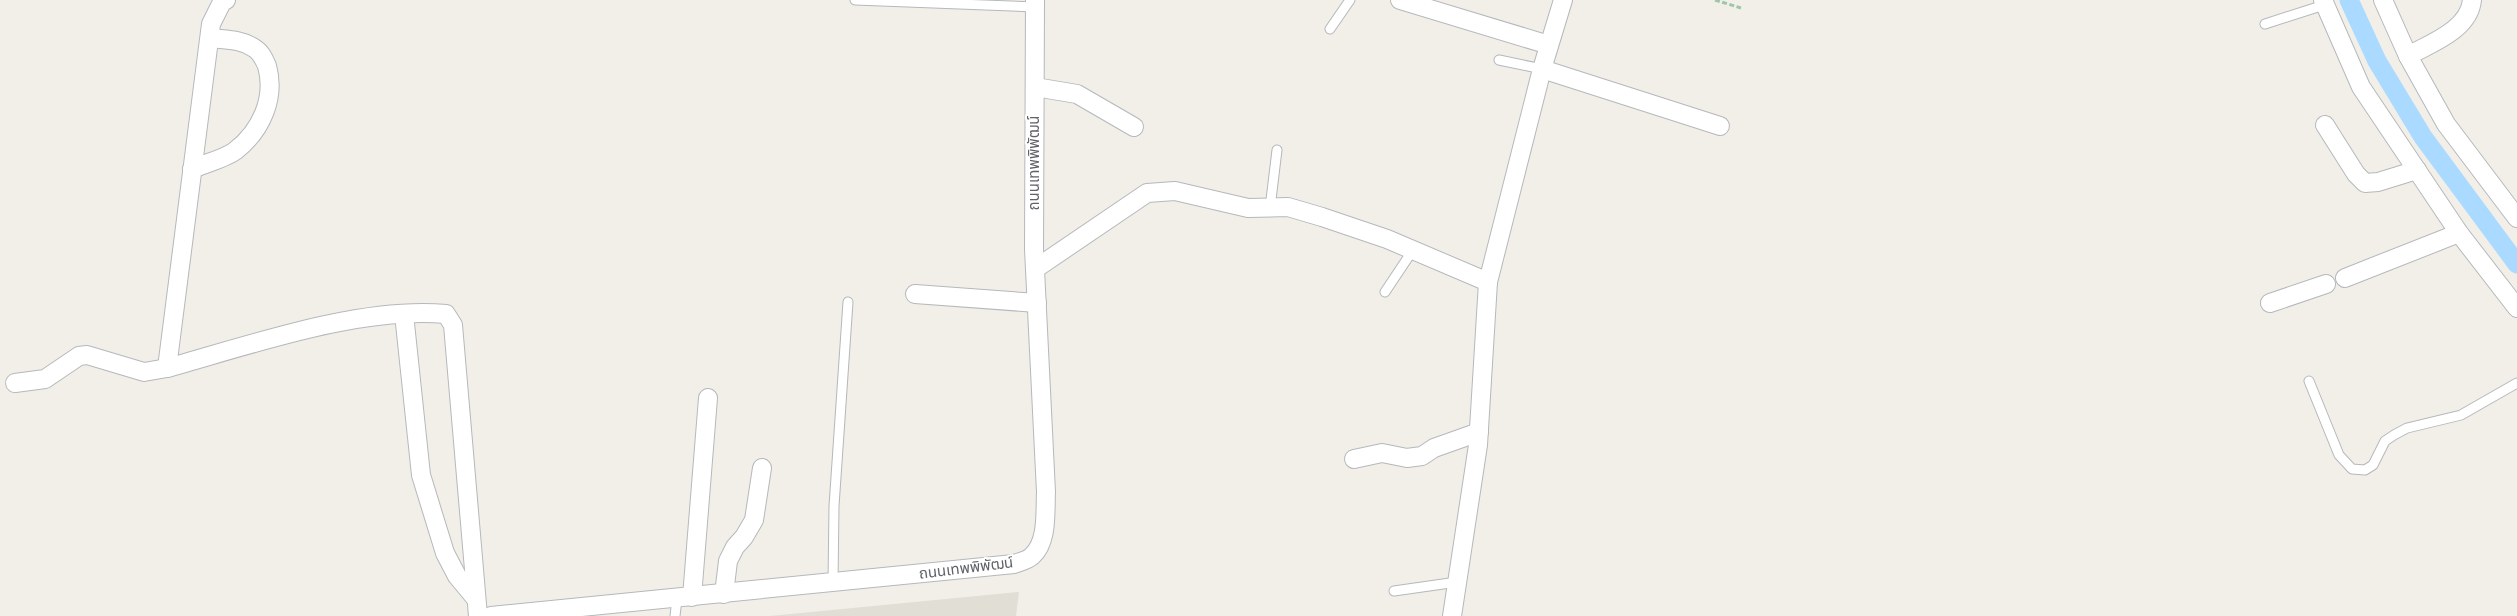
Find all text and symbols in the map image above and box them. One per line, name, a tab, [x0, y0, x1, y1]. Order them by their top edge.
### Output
street label: ถนนเทพพิพัฒน์	[1023, 116, 1044, 211]
street label: ถนนเทพพิพัฒน์	[918, 551, 1014, 584]

